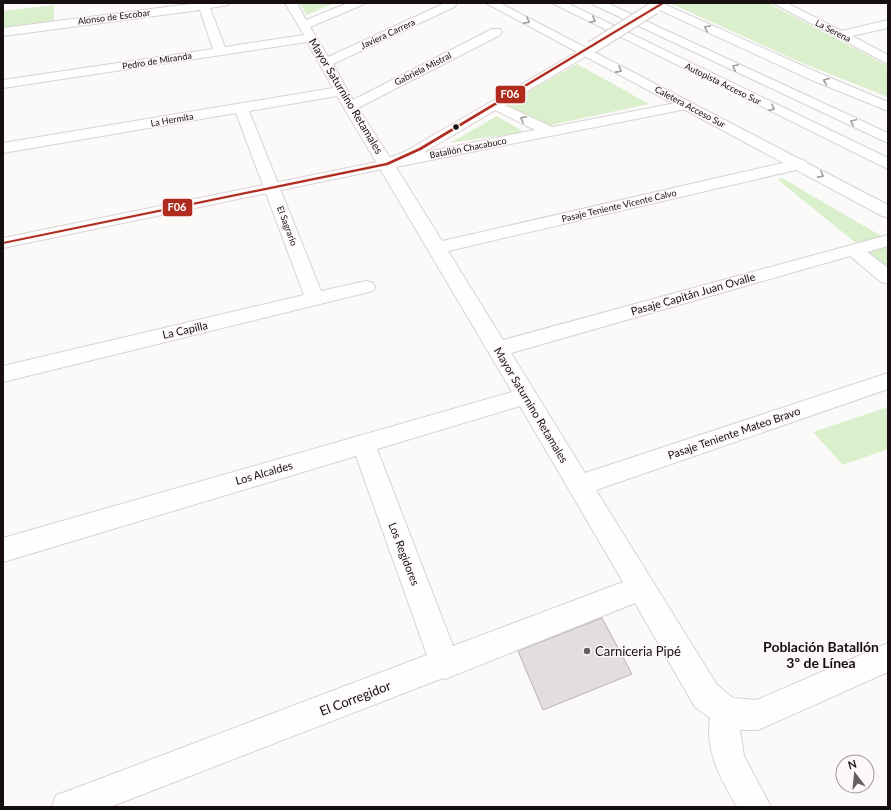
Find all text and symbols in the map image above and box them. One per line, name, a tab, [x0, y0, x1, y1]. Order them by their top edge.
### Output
street label: Alonso de Escobar	[77, 7, 151, 26]
one-way arrow	[588, 15, 596, 23]
street label: Javiera Carrera	[359, 16, 417, 51]
one-way arrow	[523, 17, 530, 24]
street label: La Serena	[814, 17, 853, 44]
one-way arrow	[704, 25, 712, 33]
street label: Mayor Saturnino Retamales	[307, 36, 386, 156]
street label: Gabriela Mistral	[392, 49, 453, 88]
street label: Pedro de Miranda	[121, 50, 192, 71]
street label: Autopista Acceso Sur	[683, 60, 764, 107]
one-way arrow	[732, 64, 739, 72]
one-way arrow	[614, 65, 622, 73]
one-way arrow	[823, 78, 830, 86]
street label: Caletera Acceso Sur	[653, 83, 728, 130]
line badge: F06	[495, 85, 526, 104]
text: F06	[501, 87, 520, 100]
one-way arrow	[768, 103, 776, 111]
street label: La Hermita	[150, 110, 194, 129]
one-way arrow	[520, 116, 527, 124]
one-way arrow	[849, 119, 857, 127]
unlabelled marker	[451, 122, 461, 132]
street label: Batallón Chacabuco	[428, 135, 507, 160]
one-way arrow	[816, 171, 824, 178]
street label: Pasaje Teniente Vicente Calvo	[560, 187, 677, 224]
line badge: F06	[162, 198, 193, 217]
text: F06	[168, 200, 187, 213]
street label: El Sagrario	[275, 204, 300, 247]
street label: Pasaje Capitán Juan Ovalle	[629, 269, 757, 318]
street label: La Capilla	[161, 318, 209, 341]
street label: Mayor Saturnino Retamales	[492, 345, 571, 465]
street label: Pasaje Teniente Mateo Bravo	[666, 404, 802, 461]
street label: Los Alcaldes	[234, 458, 294, 487]
street label: Los Regidores	[386, 520, 423, 587]
district label: Población Batallón 3º de Línea	[763, 638, 879, 671]
place label: Carniceria Pipé	[595, 643, 681, 659]
marker: Carniceria Pipé	[582, 646, 592, 656]
street label: El Corregidor	[317, 677, 393, 719]
north arrow	[835, 754, 875, 794]
text: N	[846, 756, 858, 771]

